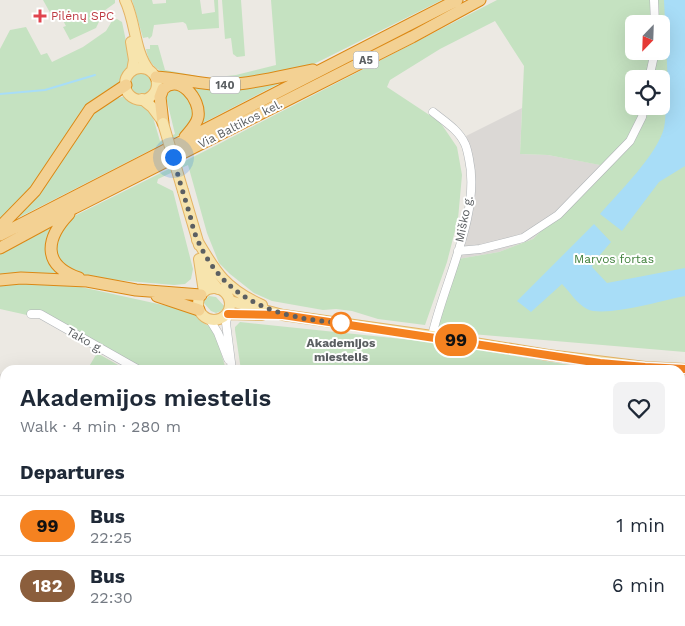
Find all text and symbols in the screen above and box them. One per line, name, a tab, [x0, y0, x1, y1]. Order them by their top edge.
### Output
marker: Pilėnų SPC	[33, 9, 47, 23]
place label: Pilėnų SPC	[51, 9, 114, 23]
north arrow	[625, 15, 670, 60]
map controls	[625, 15, 670, 115]
road number: A5	[354, 52, 378, 68]
button: locate	[625, 70, 670, 115]
road number: 140	[210, 76, 240, 94]
street label: Via Baltikos kel.	[196, 97, 284, 151]
your location	[161, 145, 186, 170]
street label: Miško g.	[452, 194, 476, 244]
park label: Marvos fortas	[574, 252, 654, 266]
marker: Akademijos miestelis	[330, 312, 352, 334]
street label: Tako g.	[64, 324, 106, 356]
line badge: 99	[434, 324, 478, 356]
text: 99	[445, 329, 467, 350]
place label: Akademijos miestelis	[307, 336, 376, 364]
button: heart	[613, 382, 665, 434]
text: Akademijos miestelis	[20, 384, 271, 412]
text: Walk · 4 min · 280 m	[20, 417, 181, 436]
text: Departures	[20, 461, 125, 484]
text: Bus	[90, 505, 125, 528]
text: 1 min	[616, 514, 665, 537]
text: 99	[36, 515, 59, 536]
text: 22:25	[90, 528, 132, 547]
text: Bus	[90, 565, 125, 588]
text: 6 min	[612, 574, 665, 597]
text: 182	[33, 575, 62, 596]
text: 22:30	[90, 588, 133, 607]

